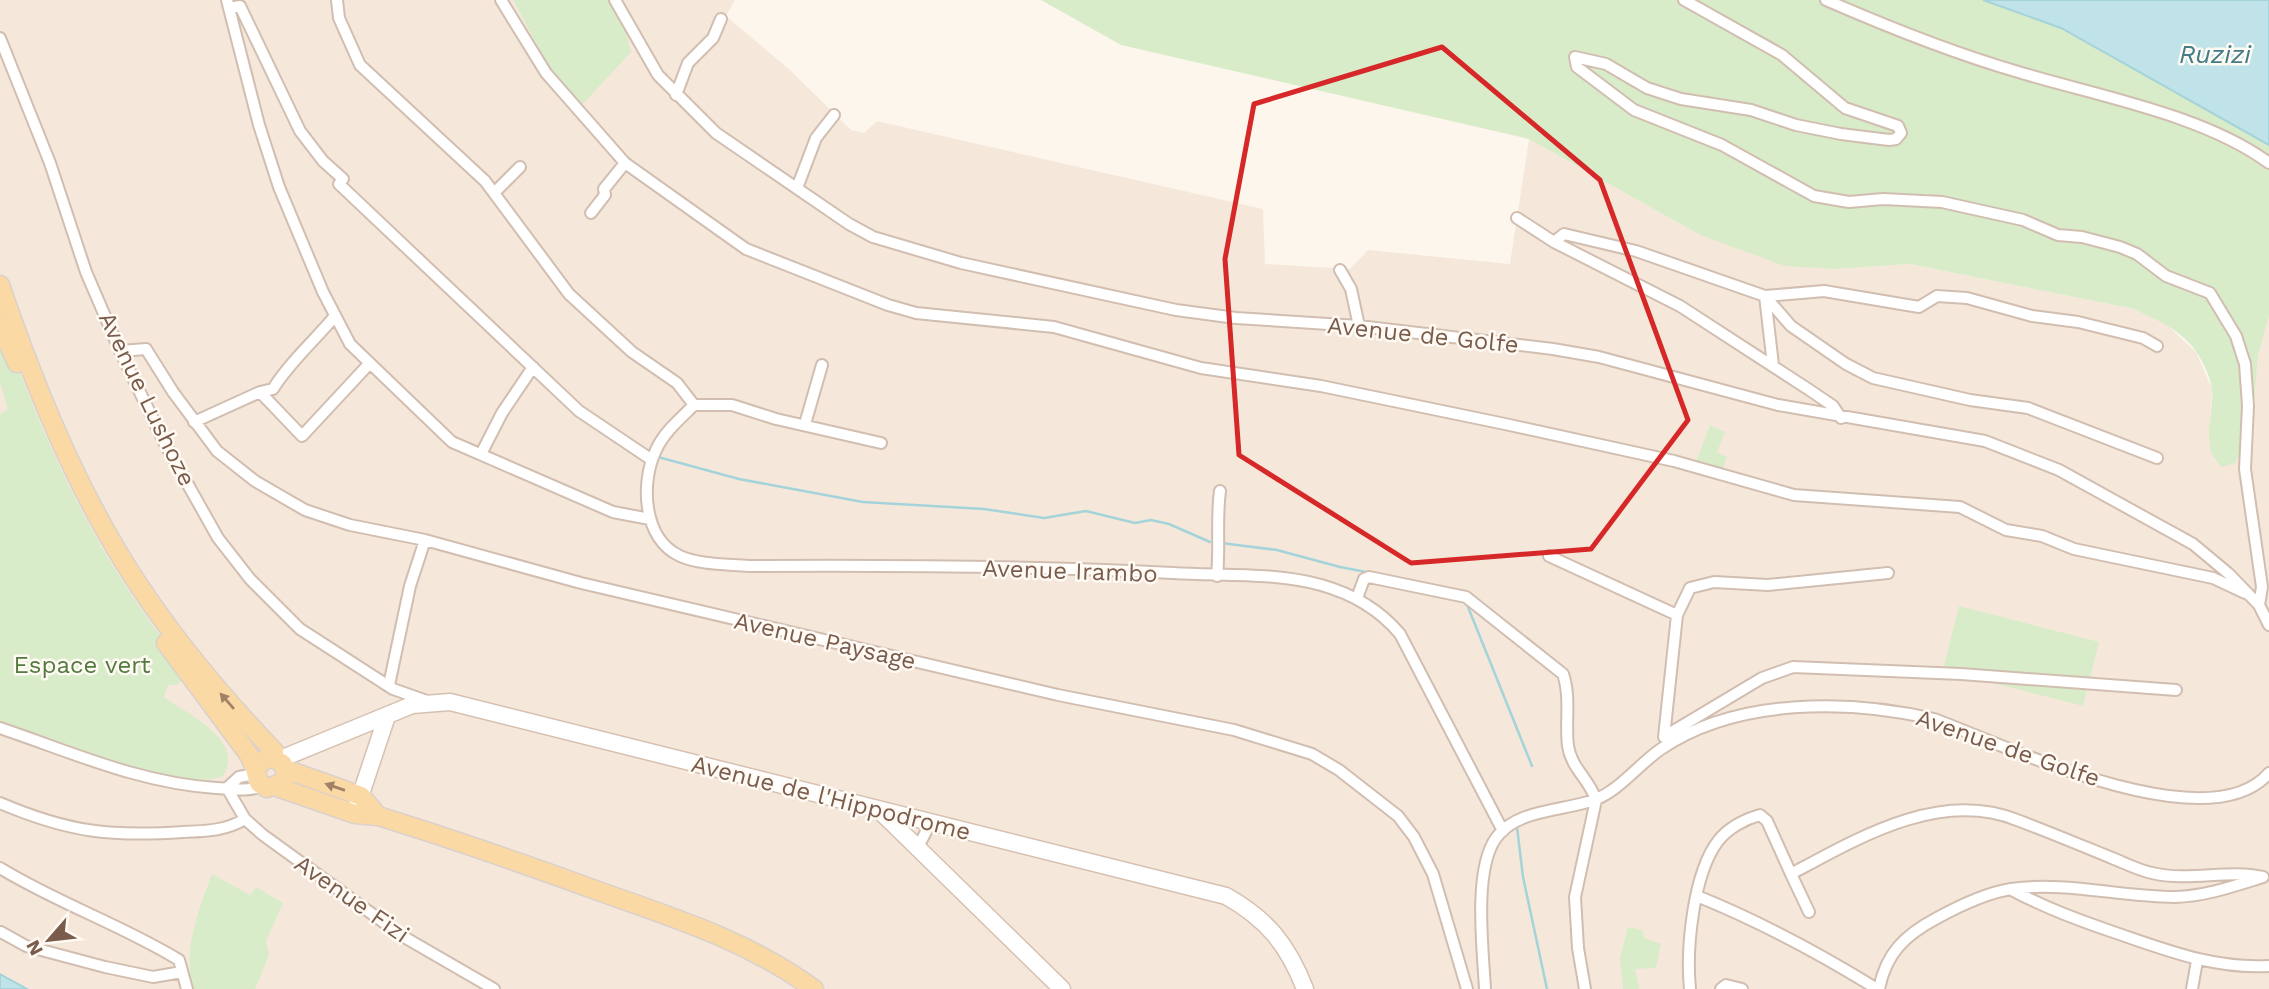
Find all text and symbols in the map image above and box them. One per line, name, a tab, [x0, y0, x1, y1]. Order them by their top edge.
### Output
water label: Ruzizi	[2179, 39, 2252, 69]
street label: Avenue Lushoze	[93, 307, 201, 491]
street label: Avenue de Golfe	[1326, 311, 1520, 359]
street label: Avenue Irambo	[982, 554, 1158, 588]
street label: Avenue Paysage	[731, 606, 919, 676]
park label: Espace vert	[14, 651, 150, 679]
one-way arrow	[219, 692, 235, 710]
street label: Avenue de Golfe	[1913, 703, 2103, 793]
street label: Avenue de l'Hippodrome	[689, 750, 973, 846]
one-way arrow	[325, 781, 346, 792]
street label: Avenue Fizi	[289, 849, 415, 949]
north arrow	[14, 905, 84, 975]
text: N	[21, 936, 48, 959]

